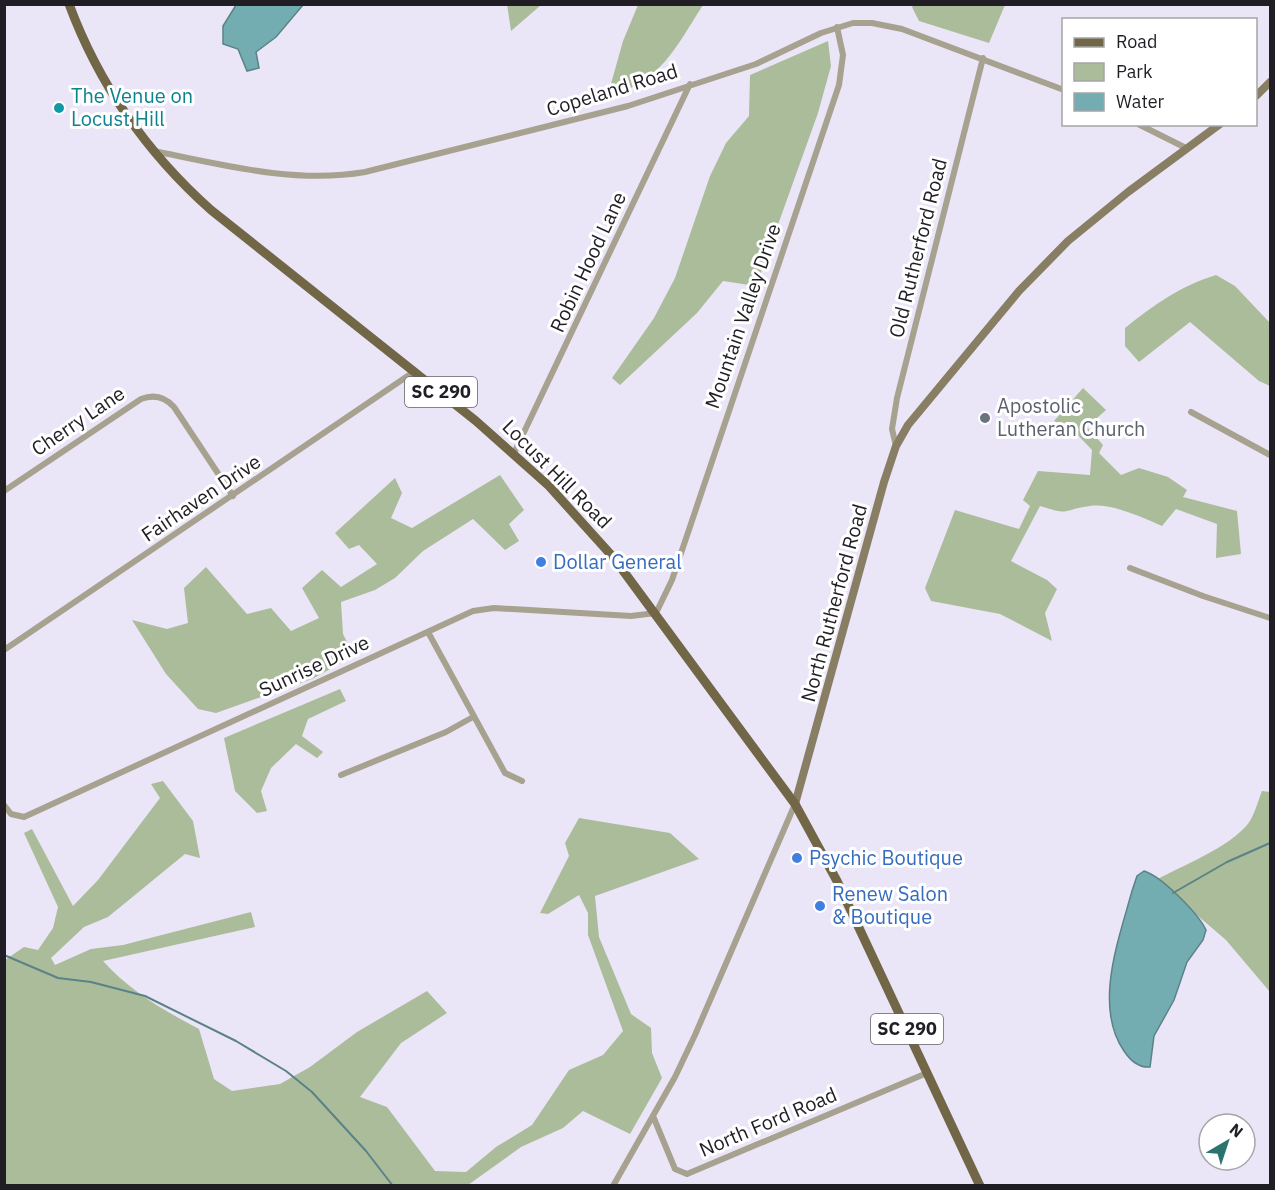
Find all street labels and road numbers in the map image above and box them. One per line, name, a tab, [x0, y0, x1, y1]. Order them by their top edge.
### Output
street label: Copeland Road	[543, 57, 681, 122]
street label: Old Rutherford Road	[882, 155, 953, 340]
street label: Robin Hood Lane	[543, 187, 632, 336]
street label: Mountain Valley Drive	[698, 220, 787, 412]
road number: SC 290	[405, 377, 477, 407]
street label: Cherry Lane	[26, 379, 130, 462]
street label: Locust Hill Road	[497, 413, 618, 534]
street label: Fairhaven Drive	[136, 448, 266, 547]
street label: North Rutherford Road	[794, 501, 873, 705]
street label: Sunrise Drive	[254, 628, 373, 703]
road number: SC 290	[871, 1014, 943, 1044]
street label: North Ford Road	[695, 1080, 841, 1163]

